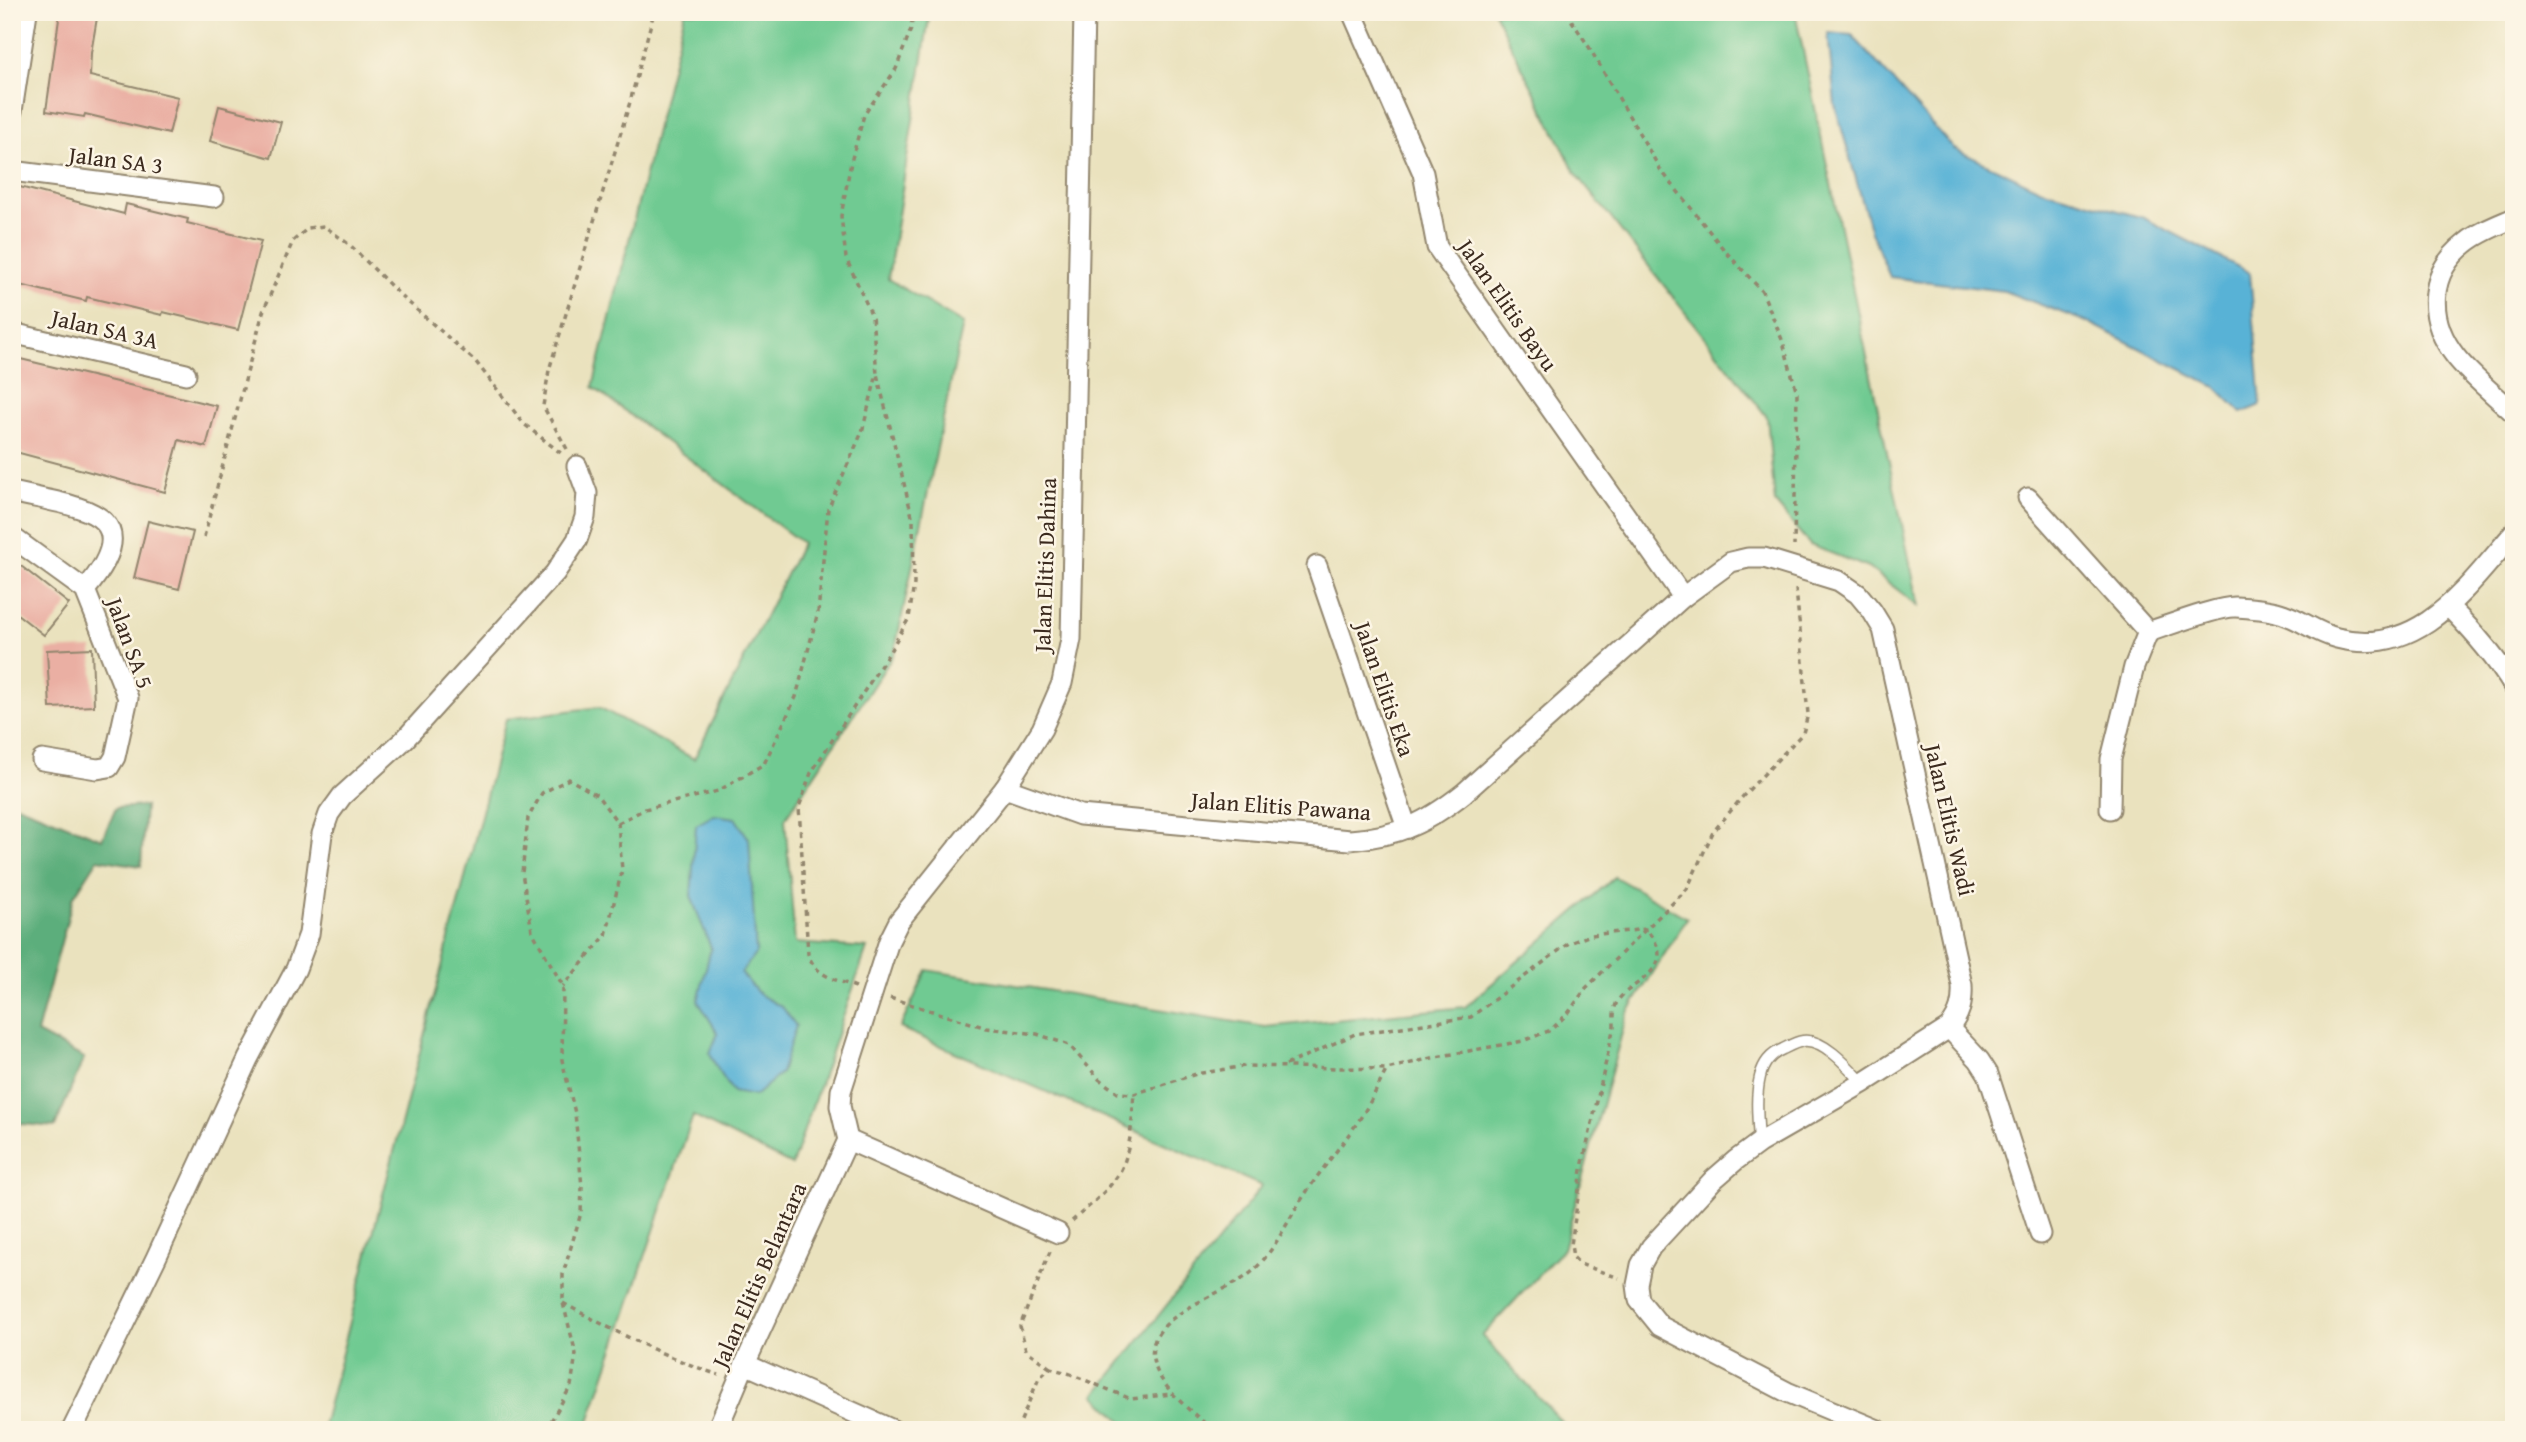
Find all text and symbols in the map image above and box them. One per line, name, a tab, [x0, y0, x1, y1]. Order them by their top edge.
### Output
street label: Jalan SA 3	[64, 137, 165, 182]
street label: Jalan Elitis Bayu	[1449, 229, 1567, 378]
street label: Jalan SA 3A	[46, 300, 162, 357]
street label: Jalan Elitis Dahina	[1025, 477, 1064, 656]
street label: Jalan SA 5	[98, 590, 162, 693]
street label: Jalan Elitis Eka	[1346, 614, 1424, 761]
street label: Jalan Elitis Wadi	[1916, 738, 1984, 899]
street label: Jalan Elitis Pawana	[1187, 783, 1372, 828]
street label: Jalan Elitis Belantara	[702, 1177, 814, 1376]

